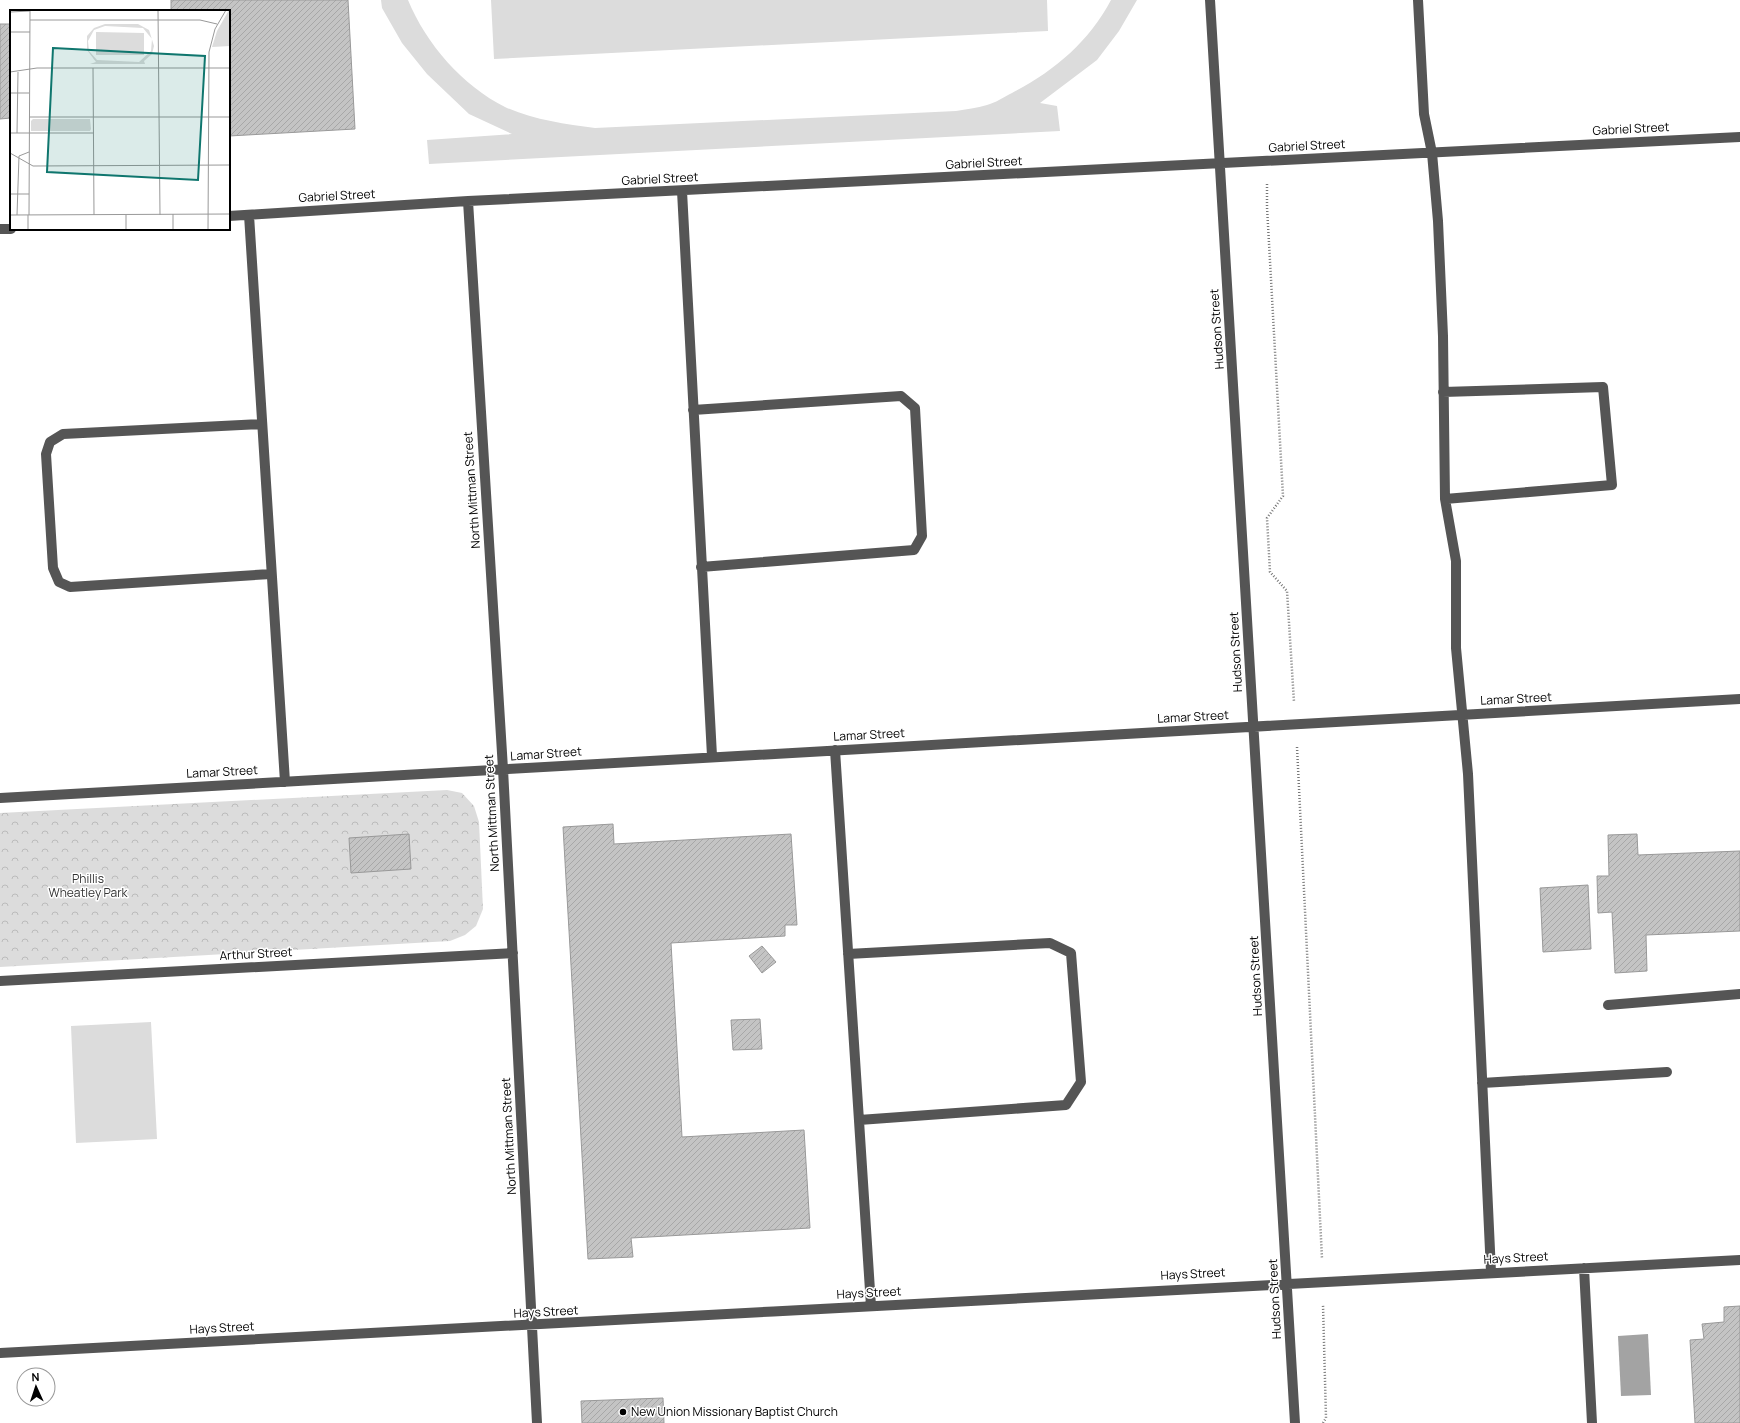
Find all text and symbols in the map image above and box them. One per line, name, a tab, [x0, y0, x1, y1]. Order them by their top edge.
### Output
inset map	[10, 10, 230, 230]
street label: Gabriel Street	[1592, 118, 1670, 139]
street label: Gabriel Street	[1268, 135, 1346, 156]
street label: Gabriel Street	[945, 152, 1023, 173]
street label: Gabriel Street	[621, 168, 699, 189]
street label: Gabriel Street	[298, 185, 376, 206]
street label: Hudson Street	[1205, 288, 1228, 370]
street label: North Mittman Street	[459, 431, 484, 549]
street label: Hudson Street	[1225, 611, 1246, 693]
street label: Lamar Street	[1480, 688, 1552, 709]
street label: Lamar Street	[1157, 706, 1229, 727]
street label: Lamar Street	[833, 724, 905, 745]
street label: Lamar Street	[510, 743, 582, 764]
street label: North Mittman Street	[480, 754, 503, 872]
street label: Lamar Street	[186, 761, 258, 782]
park label: Phillis Wheatley Park	[48, 870, 129, 901]
street label: Hudson Street	[1245, 935, 1266, 1017]
street label: Arthur Street	[219, 943, 293, 964]
street label: North Mittman Street	[497, 1077, 520, 1195]
street label: Hays Street	[1483, 1247, 1549, 1268]
street label: Hudson Street	[1264, 1258, 1285, 1340]
street label: Hays Street	[1160, 1263, 1226, 1284]
street label: Hays Street	[836, 1282, 902, 1303]
street label: Hays Street	[513, 1301, 579, 1322]
street label: Hays Street	[189, 1317, 255, 1338]
north arrow	[16, 1367, 56, 1407]
text: N	[31, 1369, 40, 1384]
place label: New Union Missionary Baptist Church	[631, 1403, 838, 1420]
marker: New Union Missionary Baptist Church	[618, 1407, 628, 1417]

